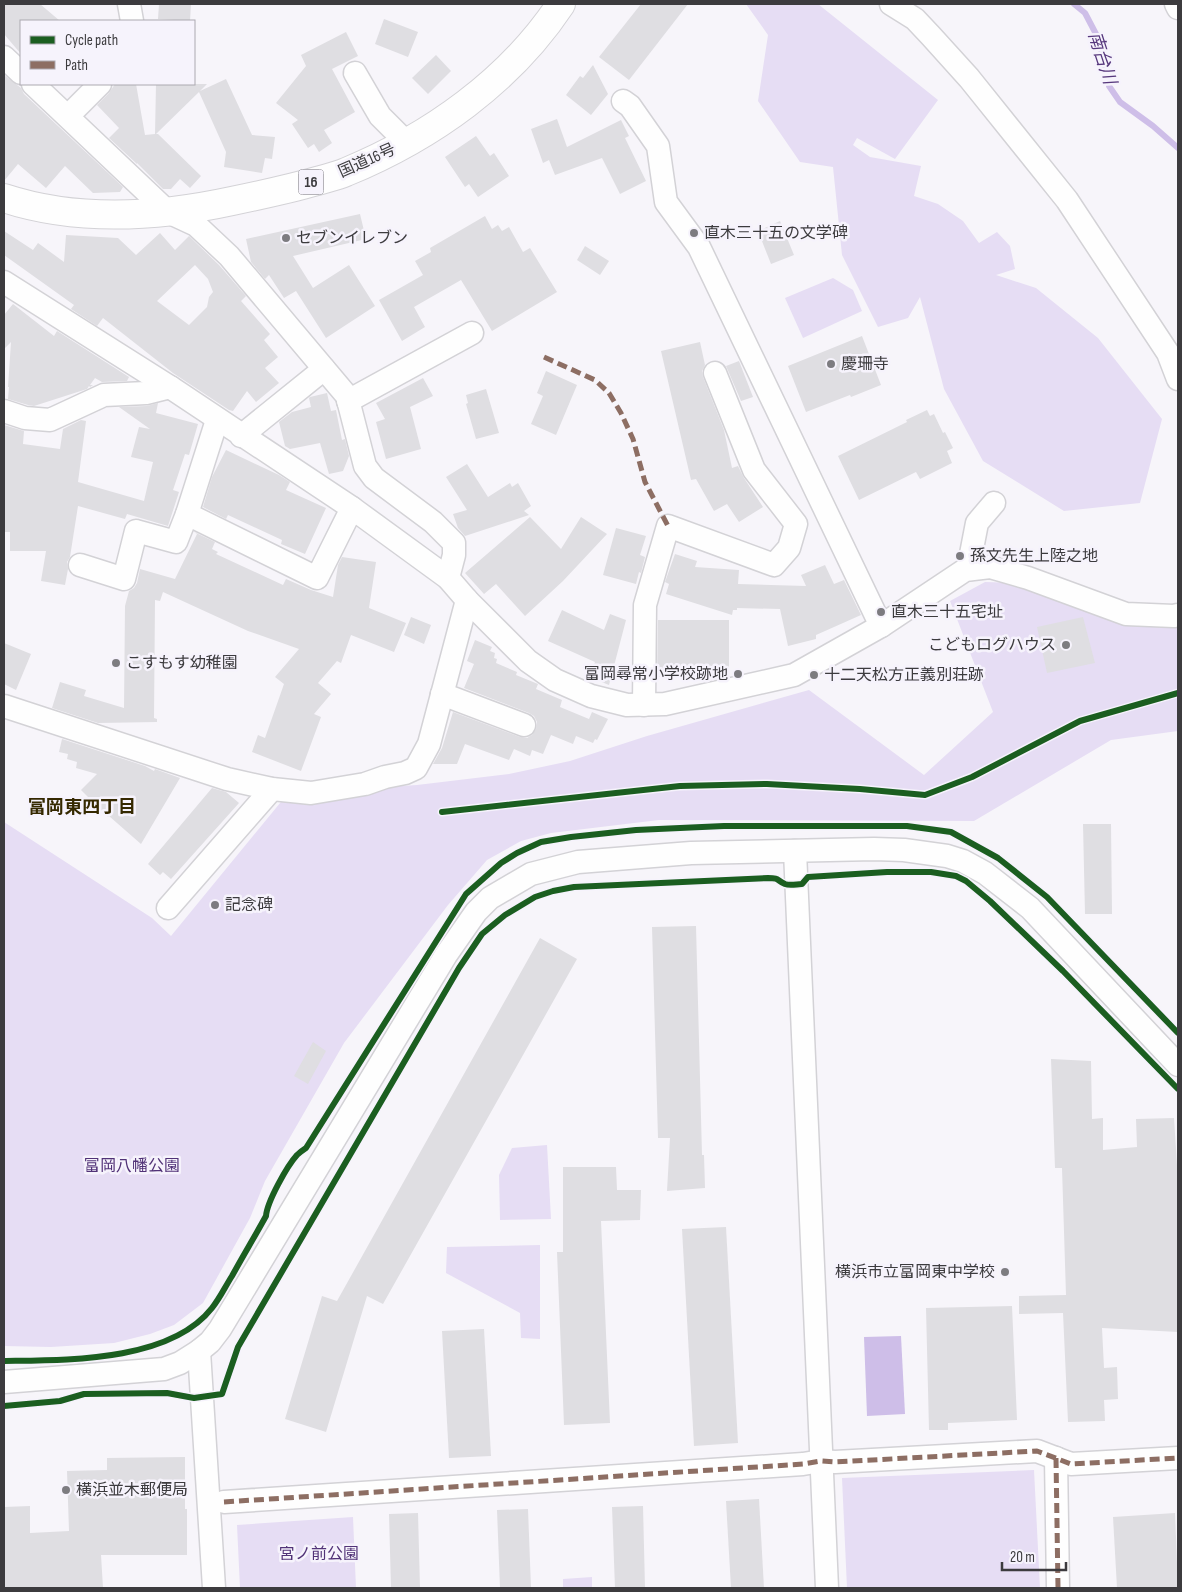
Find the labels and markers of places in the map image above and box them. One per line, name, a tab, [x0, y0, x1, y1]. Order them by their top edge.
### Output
place label: 直木三十五の文学碑	[704, 224, 848, 243]
marker: 直木三十五の文学碑	[688, 227, 700, 239]
place label: セブンイレブン	[296, 229, 408, 248]
marker: セブンイレブン	[280, 232, 292, 244]
place label: 慶珊寺	[841, 355, 889, 374]
marker: 慶珊寺	[825, 358, 837, 370]
place label: 孫文先生上陸之地	[970, 547, 1098, 566]
marker: 孫文先生上陸之地	[954, 550, 966, 562]
place label: 直木三十五宅址	[891, 603, 1003, 622]
marker: 直木三十五宅址	[875, 606, 887, 618]
place label: こどもログハウス	[928, 636, 1056, 655]
marker: こどもログハウス	[1060, 639, 1072, 651]
place label: こすもす幼稚園	[126, 654, 238, 673]
marker: こすもす幼稚園	[110, 657, 122, 669]
place label: 富岡尋常小学校跡地	[584, 665, 728, 684]
place label: 十二天松方正義別荘跡	[824, 666, 984, 685]
marker: 富岡尋常小学校跡地	[732, 668, 744, 680]
marker: 十二天松方正義別荘跡	[808, 669, 820, 681]
place label: 記念碑	[225, 896, 273, 915]
marker: 記念碑	[209, 899, 221, 911]
place label: 横浜市立富岡東中学校	[835, 1263, 995, 1282]
marker: 横浜市立富岡東中学校	[999, 1266, 1011, 1278]
place label: 横浜並木郵便局	[76, 1481, 188, 1500]
marker: 横浜並木郵便局	[60, 1484, 72, 1496]

